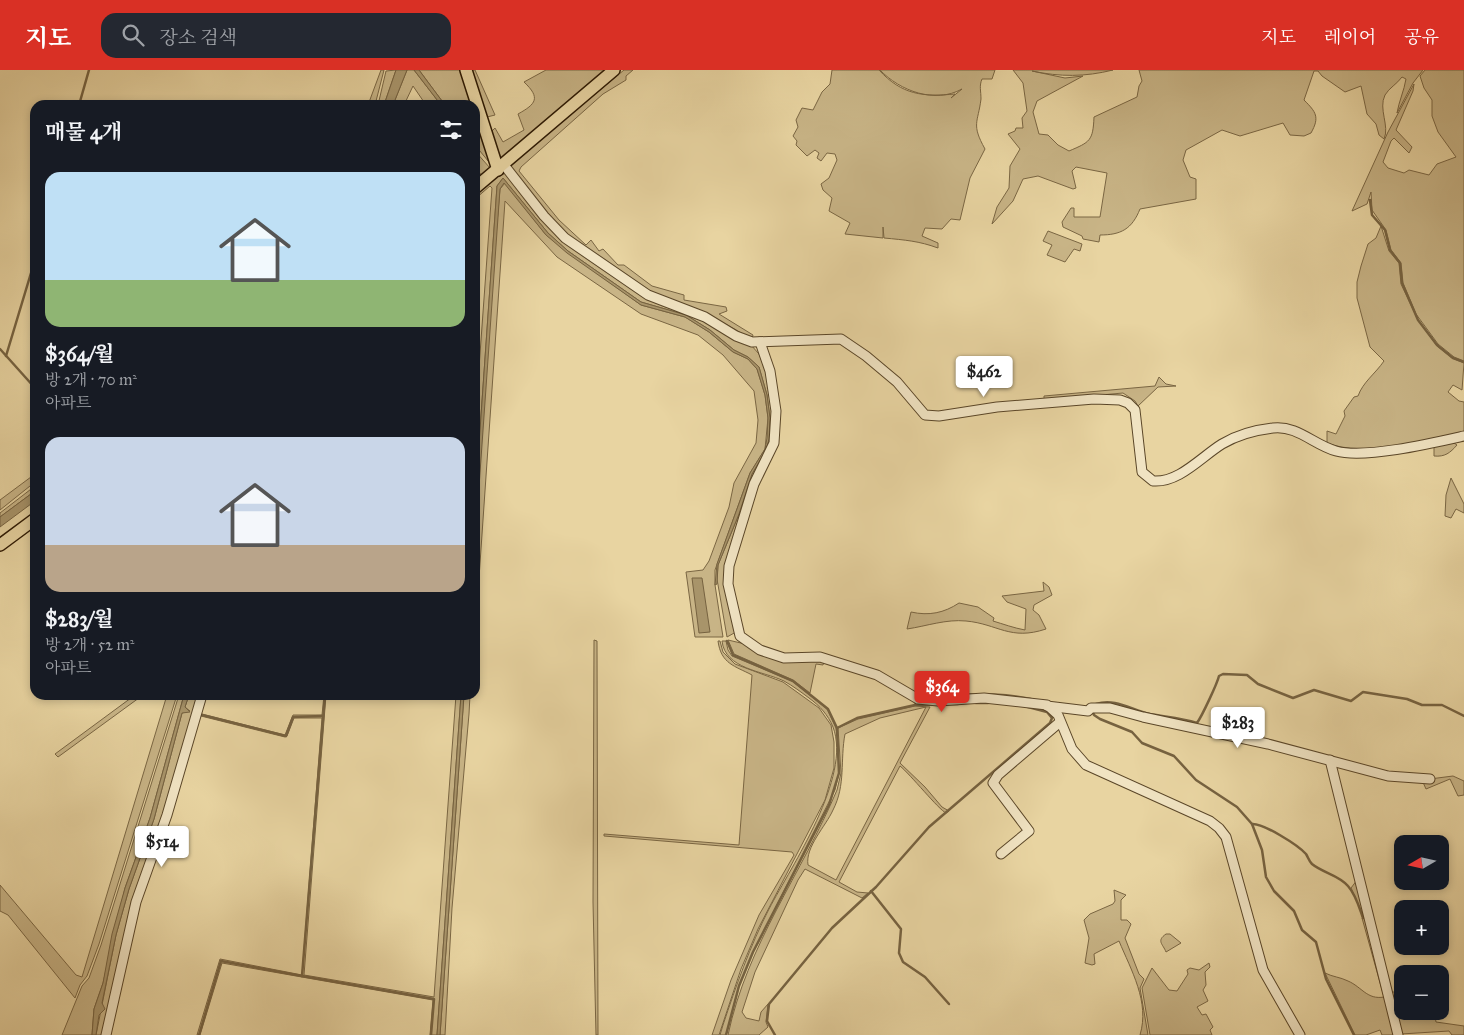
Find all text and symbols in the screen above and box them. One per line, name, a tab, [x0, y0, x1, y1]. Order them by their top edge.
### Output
search box	[101, 13, 451, 58]
icon: search	[119, 21, 147, 49]
text: 지도	[25, 23, 71, 53]
text: 장소 검색	[159, 26, 237, 49]
text: 지도	[1261, 26, 1296, 48]
text: 레이어	[1324, 26, 1376, 48]
text: 공유	[1404, 26, 1439, 48]
icon: filters	[437, 116, 465, 144]
text: 매물 4개	[45, 119, 122, 145]
icon: home	[210, 205, 300, 295]
text: $364/월	[45, 341, 114, 367]
pin: $462	[954, 356, 1014, 398]
text: $462	[967, 362, 1001, 381]
text: 방 2개 · 70 m²	[45, 370, 137, 389]
text: 아파트	[45, 393, 91, 412]
icon: home	[210, 470, 300, 560]
text: $283/월	[45, 606, 113, 632]
text: 방 2개 · 52 m²	[45, 635, 135, 654]
text: 아파트	[45, 658, 91, 677]
pin: $364	[912, 670, 972, 713]
text: $364	[925, 677, 959, 696]
pin: $283	[1208, 706, 1268, 749]
text: $283	[1222, 713, 1254, 732]
pin: $514	[132, 826, 192, 868]
text: $514	[146, 832, 178, 851]
north arrow	[1394, 835, 1449, 890]
map controls	[1394, 835, 1449, 1020]
button: +	[1394, 900, 1449, 955]
button: −	[1394, 965, 1449, 1020]

